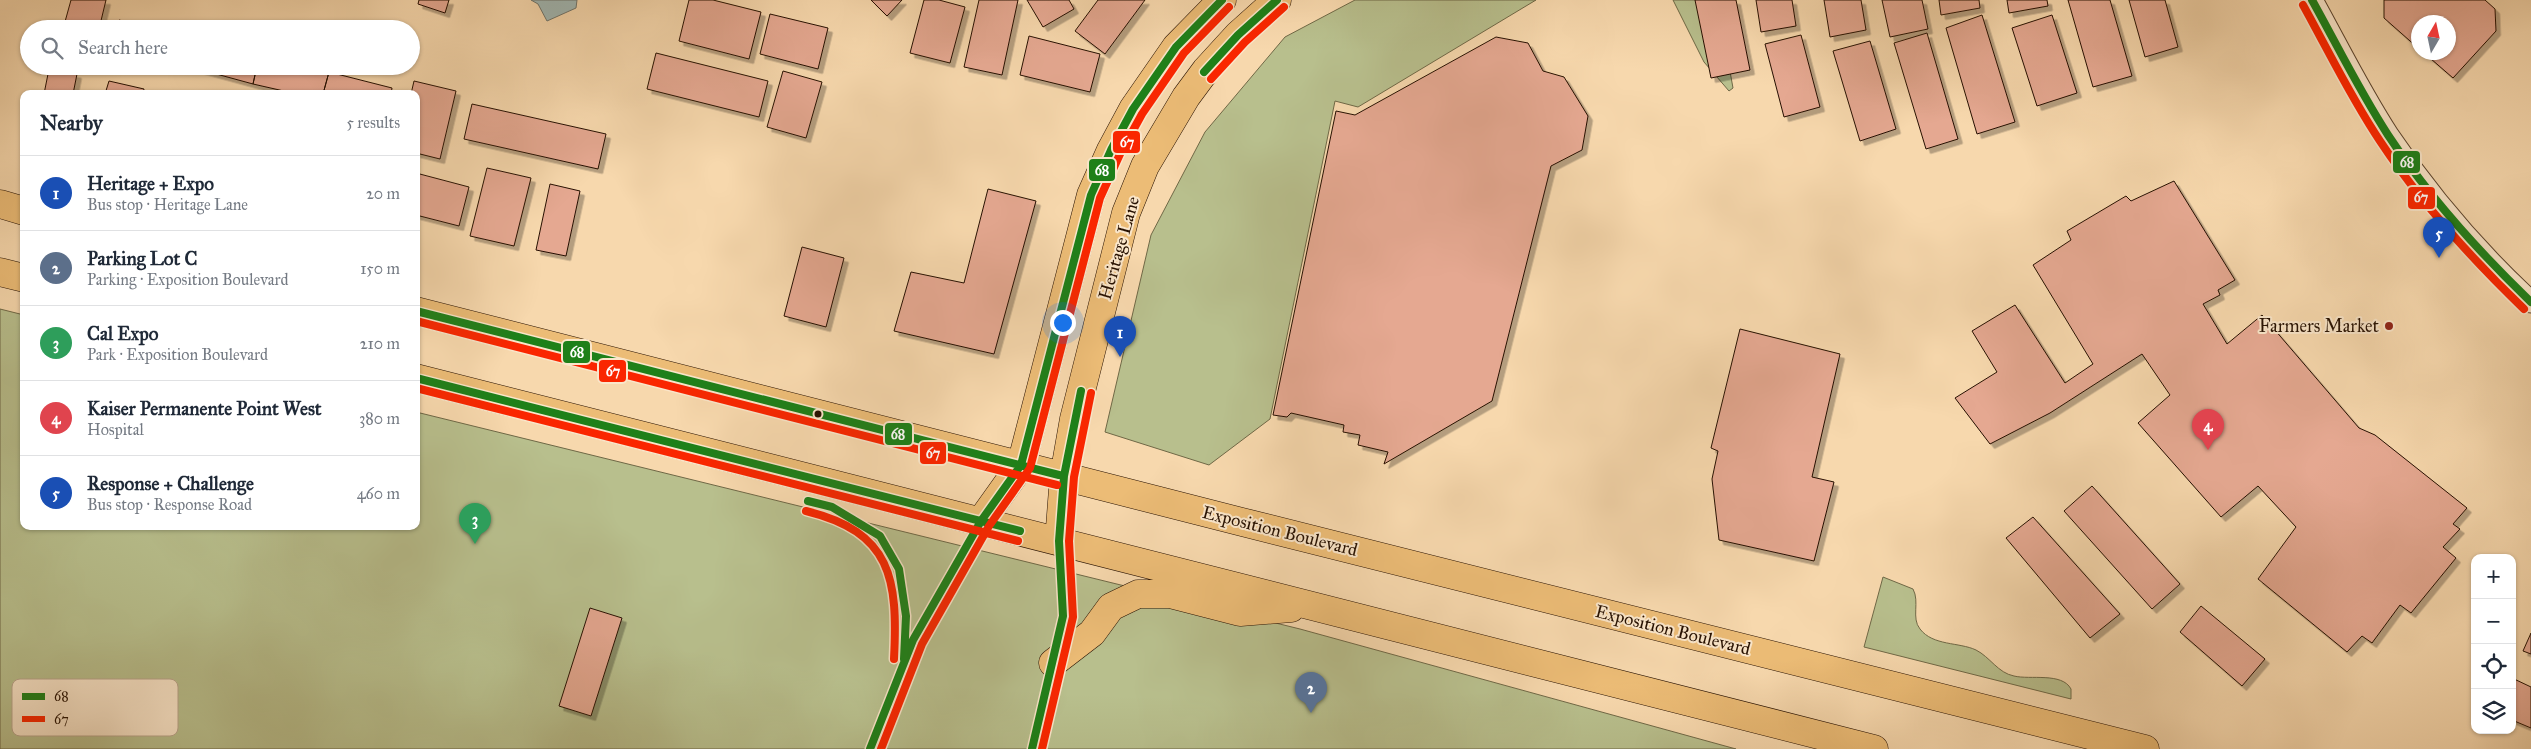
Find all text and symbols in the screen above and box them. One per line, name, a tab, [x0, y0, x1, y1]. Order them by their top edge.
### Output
north arrow	[2411, 15, 2456, 60]
search box	[20, 20, 420, 75]
icon: search	[38, 34, 66, 62]
text: Search here	[78, 36, 168, 59]
text: Nearby	[40, 110, 103, 136]
text: 5 results	[346, 113, 400, 132]
line badge: 67	[1112, 130, 1141, 154]
text: 67	[1120, 134, 1135, 151]
line badge: 68	[2392, 150, 2421, 174]
text: 68	[2400, 154, 2414, 171]
line badge: 68	[1088, 158, 1116, 182]
text: 68	[1095, 162, 1109, 179]
text: Heritage + Expo	[87, 172, 214, 195]
text: 1	[53, 184, 59, 203]
text: 20 m	[366, 184, 400, 203]
line badge: 67	[2407, 186, 2436, 210]
text: 67	[2414, 189, 2429, 206]
street label: Heritage Lane	[1094, 194, 1145, 302]
text: Bus stop · Heritage Lane	[87, 195, 248, 214]
pin: 5	[2423, 217, 2455, 258]
text: Parking Lot C	[87, 247, 197, 270]
text: 2	[52, 259, 60, 278]
text: 150 m	[360, 259, 400, 278]
text: Parking · Exposition Boulevard	[87, 270, 289, 289]
your location	[1050, 310, 1076, 336]
place label: Farmers Market	[2259, 315, 2380, 337]
pin: 1	[1104, 316, 1136, 357]
marker: Farmers Market	[2383, 320, 2395, 332]
text: Cal Expo	[87, 322, 159, 345]
text: 3	[53, 334, 59, 353]
text: 210 m	[360, 334, 400, 353]
line badge: 68	[562, 340, 591, 364]
text: 68	[570, 344, 584, 361]
text: Park · Exposition Boulevard	[87, 345, 268, 364]
line badge: 67	[598, 359, 627, 383]
text: 67	[606, 363, 621, 380]
text: Kaiser Permanente Point West	[87, 397, 322, 420]
text: 4	[52, 409, 60, 428]
text: 380 m	[359, 409, 400, 428]
unlabelled marker	[813, 409, 823, 419]
pin: 4	[2192, 409, 2224, 450]
text: Hospital	[87, 420, 144, 439]
line badge: 68	[884, 422, 913, 446]
text: 68	[891, 426, 905, 443]
line badge: 67	[919, 441, 947, 465]
text: 67	[926, 445, 941, 462]
text: Response + Challenge	[87, 472, 254, 495]
text: 5	[52, 484, 60, 503]
text: 460 m	[357, 484, 400, 503]
text: Bus stop · Response Road	[87, 495, 252, 514]
street label: Exposition Boulevard	[1200, 501, 1360, 561]
pin: 3	[459, 503, 491, 544]
map controls	[2471, 554, 2516, 734]
button: +	[2471, 554, 2516, 599]
button: −	[2471, 599, 2516, 644]
street label: Exposition Boulevard	[1593, 600, 1753, 660]
button: locate	[2471, 644, 2516, 689]
pin: 2	[1295, 672, 1327, 713]
legend	[12, 679, 178, 736]
text: 68	[54, 688, 69, 705]
button: layers	[2471, 689, 2516, 734]
text: 67	[54, 711, 69, 728]

